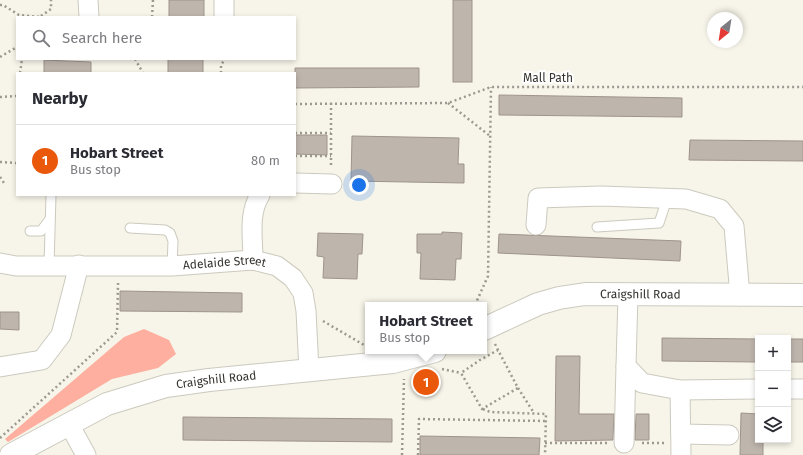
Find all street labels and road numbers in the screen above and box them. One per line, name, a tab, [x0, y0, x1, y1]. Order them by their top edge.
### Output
street label: Mall Path	[523, 71, 573, 85]
street label: Adelaide Street	[182, 253, 268, 272]
street label: Craigshill Road	[600, 287, 681, 301]
street label: Craigshill Road	[175, 368, 257, 392]

